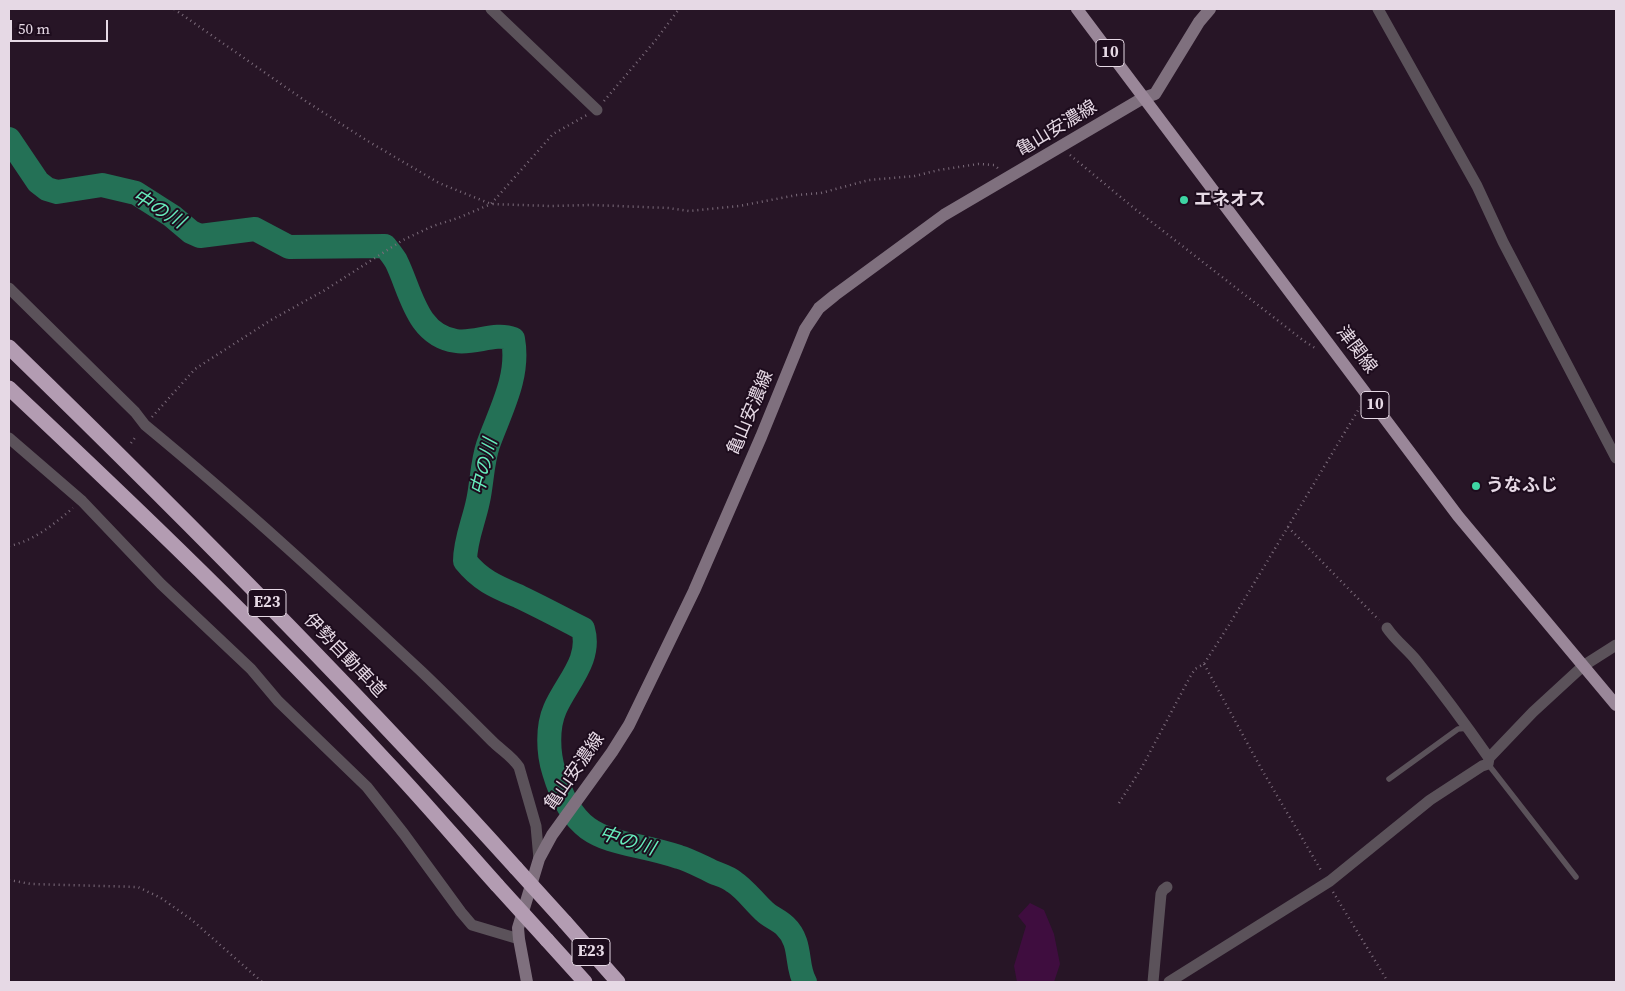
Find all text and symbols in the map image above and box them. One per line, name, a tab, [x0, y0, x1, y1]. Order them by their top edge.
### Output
scale bar	[12, 10, 110, 42]
text: 50 m	[18, 18, 50, 39]
road number: 10	[1096, 40, 1124, 66]
street label: 亀山安濃線	[1013, 97, 1101, 161]
water label: 中の川	[128, 186, 188, 234]
place label: エネオス	[1194, 189, 1266, 211]
marker: エネオス	[1178, 194, 1190, 206]
street label: 津関線	[1331, 322, 1381, 378]
street label: 亀山安濃線	[723, 367, 779, 459]
road number: 10	[1361, 392, 1389, 418]
water label: 中の川	[467, 437, 503, 497]
place label: うなふじ	[1486, 475, 1558, 497]
marker: うなふじ	[1470, 480, 1482, 492]
road number: E23	[248, 590, 286, 616]
street label: 伊勢自動車道	[299, 610, 389, 702]
street label: 亀山安濃線	[540, 729, 610, 815]
water label: 中の川	[596, 823, 658, 861]
road number: E23	[572, 939, 610, 966]

